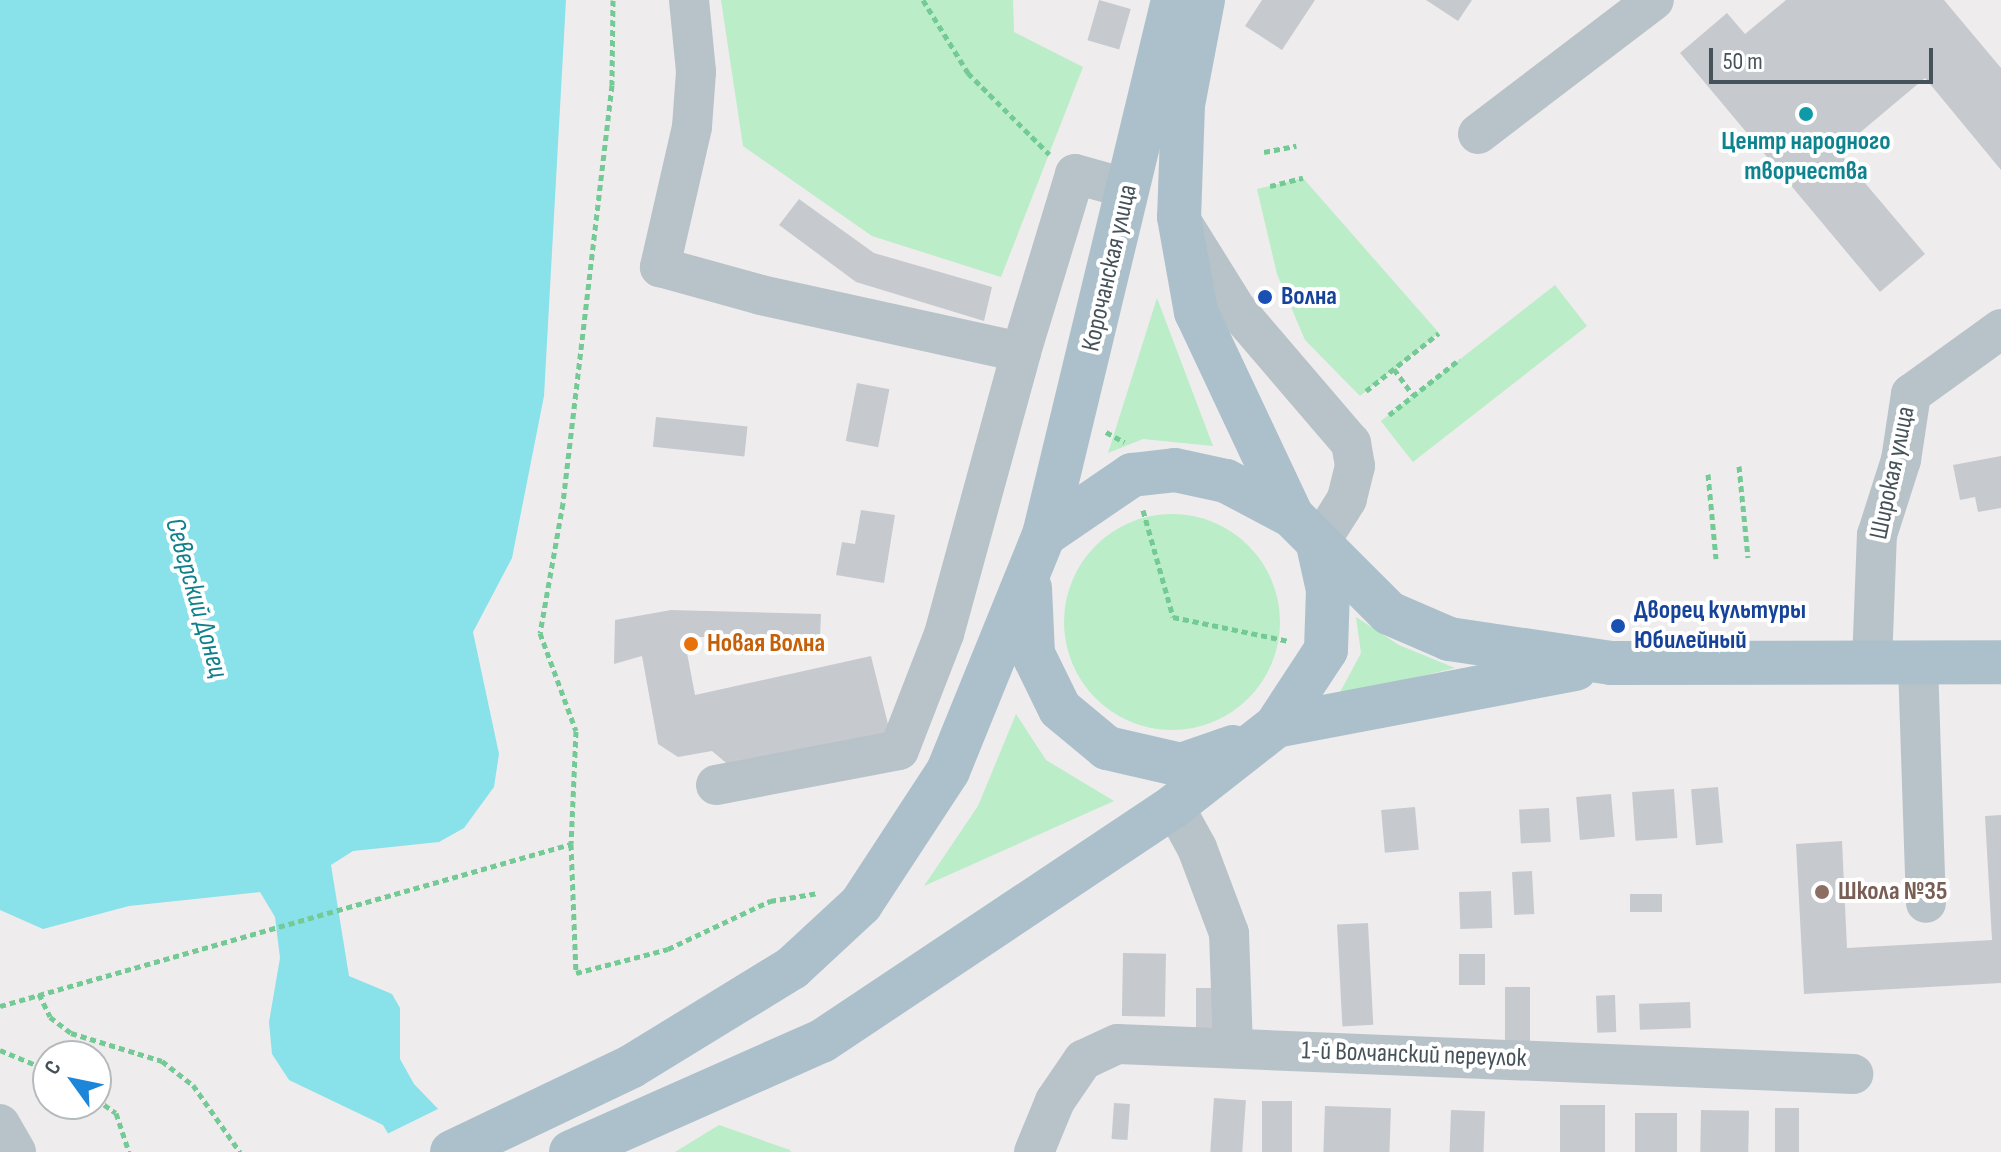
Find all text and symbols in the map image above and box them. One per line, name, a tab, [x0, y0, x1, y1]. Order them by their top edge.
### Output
scale bar	[1713, 32, 1937, 82]
text: 50 m	[1723, 47, 1763, 76]
marker: Центр народного творчества	[1797, 105, 1815, 123]
place label: Центр народного творчества	[1721, 126, 1891, 188]
street label: Корочанская улица	[1076, 182, 1144, 354]
place label: Волна	[1281, 281, 1337, 313]
marker: Волна	[1256, 288, 1274, 306]
street label: Широкая улица	[1864, 404, 1922, 542]
water label: Северский Донец	[157, 514, 235, 682]
place label: Дворец культуры Юбилейный	[1634, 595, 1806, 656]
marker: Дворец культуры Юбилейный	[1609, 617, 1627, 635]
place label: Новая Волна	[707, 628, 825, 660]
marker: Новая Волна	[682, 635, 700, 653]
place label: Школа №35	[1838, 876, 1947, 908]
marker: Школа №35	[1813, 883, 1831, 901]
street label: 1-й Волчанский переулок	[1301, 1035, 1527, 1075]
north arrow	[32, 1040, 112, 1120]
text: С	[39, 1056, 68, 1080]

